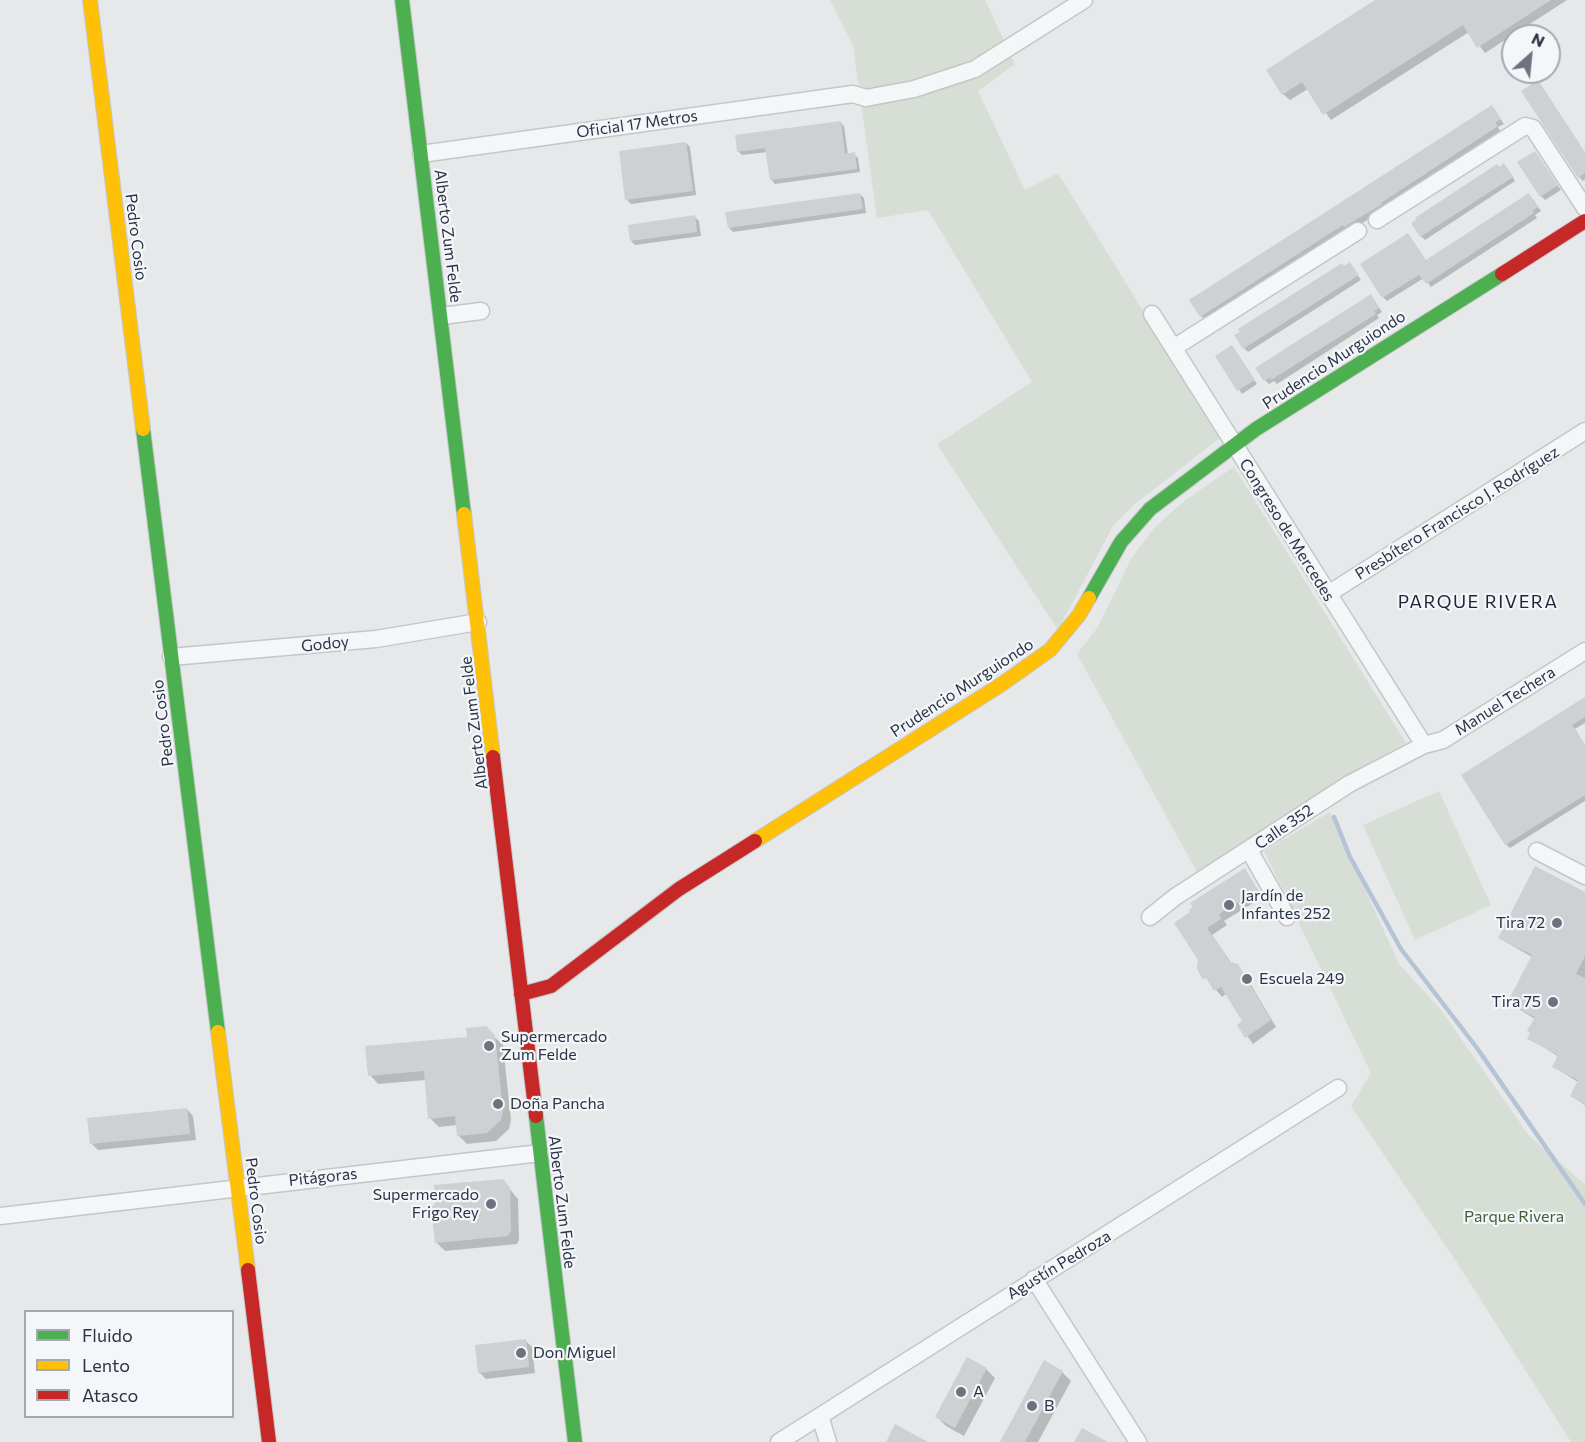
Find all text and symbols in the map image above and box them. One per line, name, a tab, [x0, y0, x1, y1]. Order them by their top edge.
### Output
north arrow	[1501, 24, 1561, 84]
text: N	[1529, 28, 1548, 50]
street label: Oficial 17 Metros	[575, 106, 699, 142]
street label: Alberto Zum Felde	[430, 168, 466, 304]
street label: Pedro Cosio	[121, 192, 151, 282]
street label: Prudencio Murguiondo	[1259, 307, 1409, 413]
street label: Presbítero Francisco J. Rodríguez	[1352, 442, 1562, 584]
street label: Congreso de Mercedes	[1235, 455, 1339, 605]
district label: PARQUE RIVERA	[1398, 591, 1558, 613]
street label: Godoy	[300, 632, 350, 656]
street label: Prudencio Murguiondo	[887, 635, 1037, 741]
street label: Alberto Zum Felde	[456, 655, 492, 791]
street label: Manuel Techera	[1451, 662, 1559, 740]
street label: Pedro Cosio	[148, 678, 178, 768]
street label: Calle 352	[1251, 801, 1317, 853]
place label: Jardín de Infantes 252	[1241, 886, 1330, 924]
marker: Jardín de Infantes 252	[1222, 898, 1236, 912]
place label: Tira 72	[1496, 913, 1545, 933]
marker: Tira 72	[1550, 916, 1564, 930]
place label: Escuela 249	[1259, 969, 1344, 989]
marker: Escuela 249	[1240, 972, 1254, 986]
place label: Tira 75	[1491, 992, 1541, 1012]
marker: Tira 75	[1546, 995, 1560, 1009]
place label: Supermercado Zum Felde	[501, 1027, 607, 1065]
marker: Supermercado Zum Felde	[482, 1039, 496, 1053]
place label: Doña Pancha	[510, 1094, 605, 1114]
marker: Doña Pancha	[491, 1097, 505, 1111]
street label: Alberto Zum Felde	[544, 1134, 580, 1270]
street label: Pedro Cosio	[241, 1156, 271, 1246]
street label: Pitágoras	[288, 1164, 358, 1190]
place label: Supermercado Frigo Rey	[373, 1185, 479, 1223]
marker: Supermercado Frigo Rey	[484, 1197, 498, 1211]
park label: Parque Rivera	[1464, 1207, 1564, 1227]
street label: Agustín Pedroza	[1004, 1226, 1114, 1304]
legend	[24, 1310, 234, 1418]
text: Fluido	[82, 1324, 133, 1346]
place label: Don Miguel	[533, 1343, 616, 1363]
marker: Don Miguel	[514, 1346, 528, 1360]
text: Lento	[82, 1354, 130, 1376]
place label: A	[973, 1382, 984, 1402]
text: Atasco	[82, 1384, 138, 1406]
marker: A	[954, 1385, 968, 1399]
place label: B	[1044, 1396, 1054, 1416]
marker: B	[1025, 1399, 1039, 1413]

